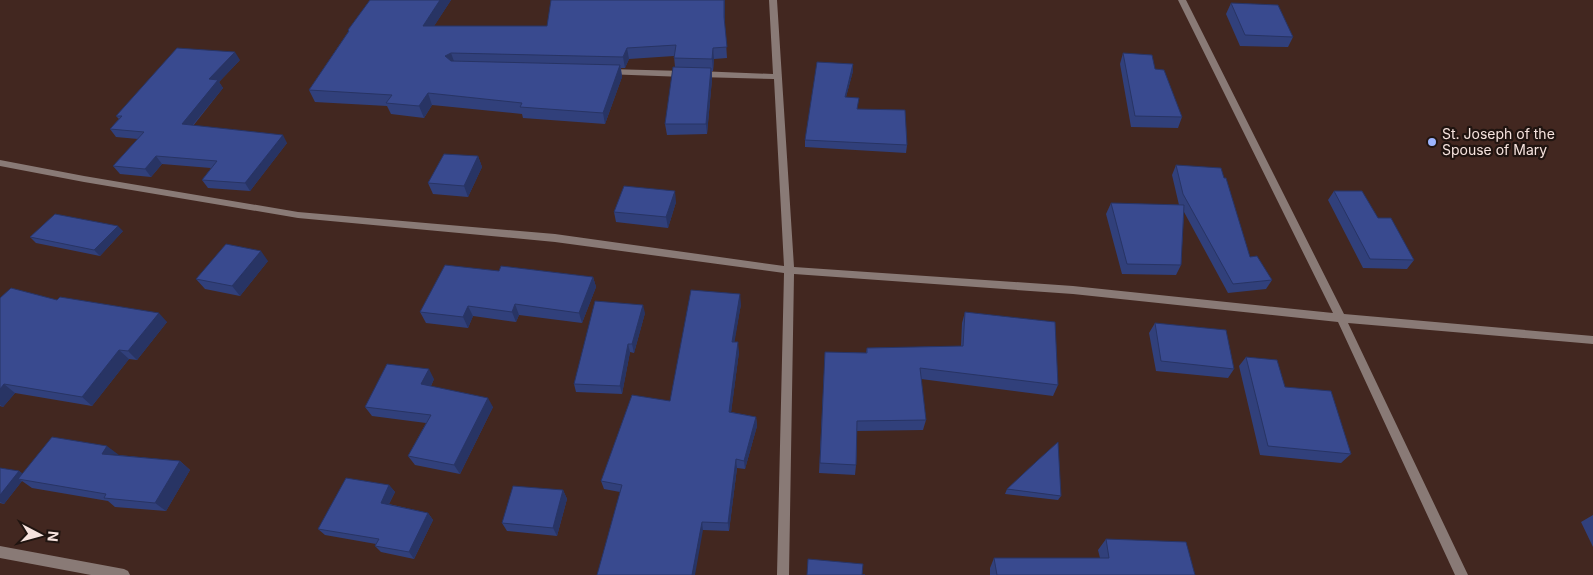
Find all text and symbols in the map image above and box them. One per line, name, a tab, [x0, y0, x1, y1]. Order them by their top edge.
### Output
place label: St. Joseph of the Spouse of Mary	[1442, 125, 1555, 158]
marker: St. Joseph of the Spouse of Mary	[1426, 136, 1438, 148]
north arrow	[15, 510, 65, 560]
text: N	[44, 530, 62, 543]

